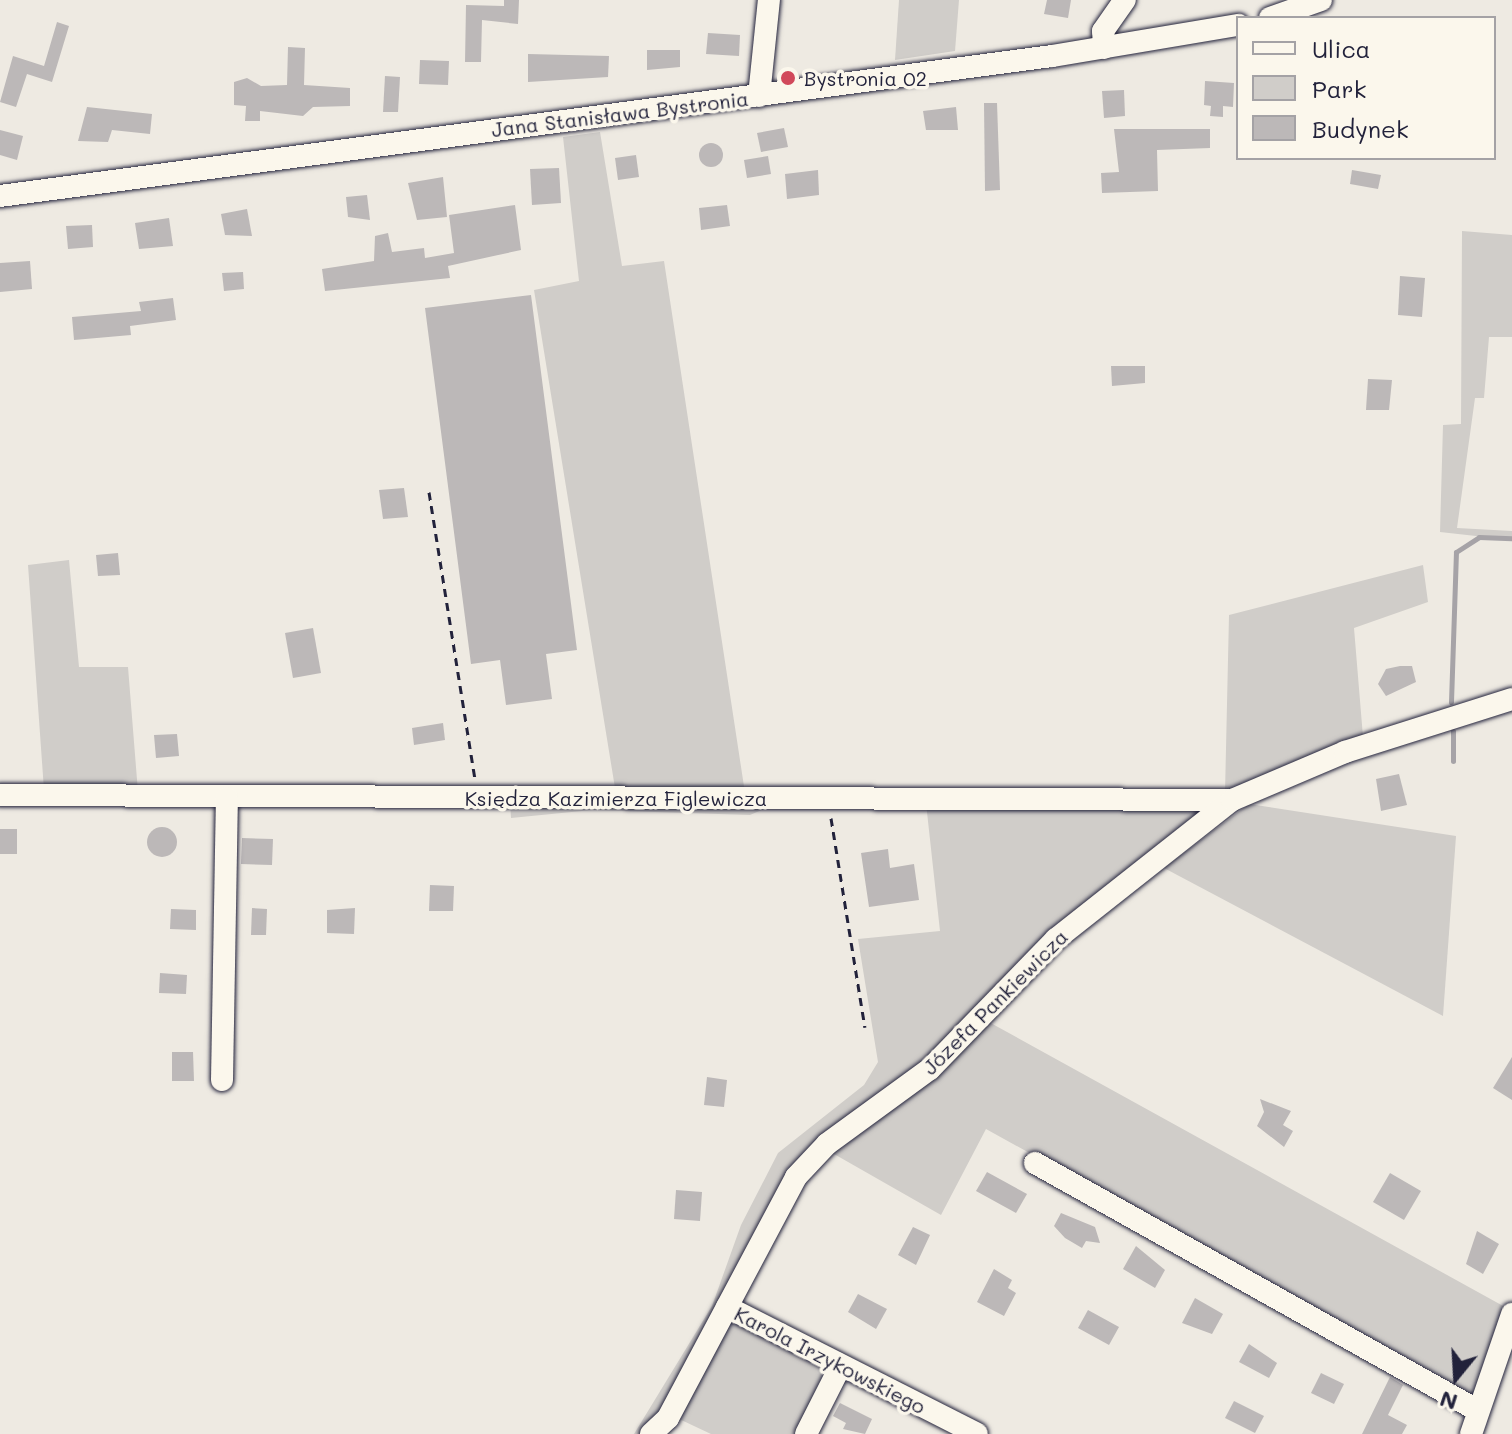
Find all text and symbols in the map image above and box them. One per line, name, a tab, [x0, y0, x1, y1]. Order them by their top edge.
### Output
legend	[1236, 16, 1496, 160]
text: Ulica	[1312, 33, 1370, 64]
place label: Bystronia 02	[804, 66, 927, 90]
marker: Bystronia 02	[779, 69, 797, 87]
text: Park	[1312, 73, 1366, 104]
street label: Jana Stanisława Bystronia	[490, 86, 750, 142]
text: Budynek	[1312, 113, 1409, 144]
street label: Księdza Kazimierza Figlewicza	[465, 786, 767, 810]
street label: Józefa Pankiewicza	[918, 925, 1072, 1079]
street label: Karola Irzykowskiego	[731, 1301, 929, 1419]
north arrow	[1416, 1338, 1496, 1418]
text: N	[1436, 1385, 1461, 1418]

